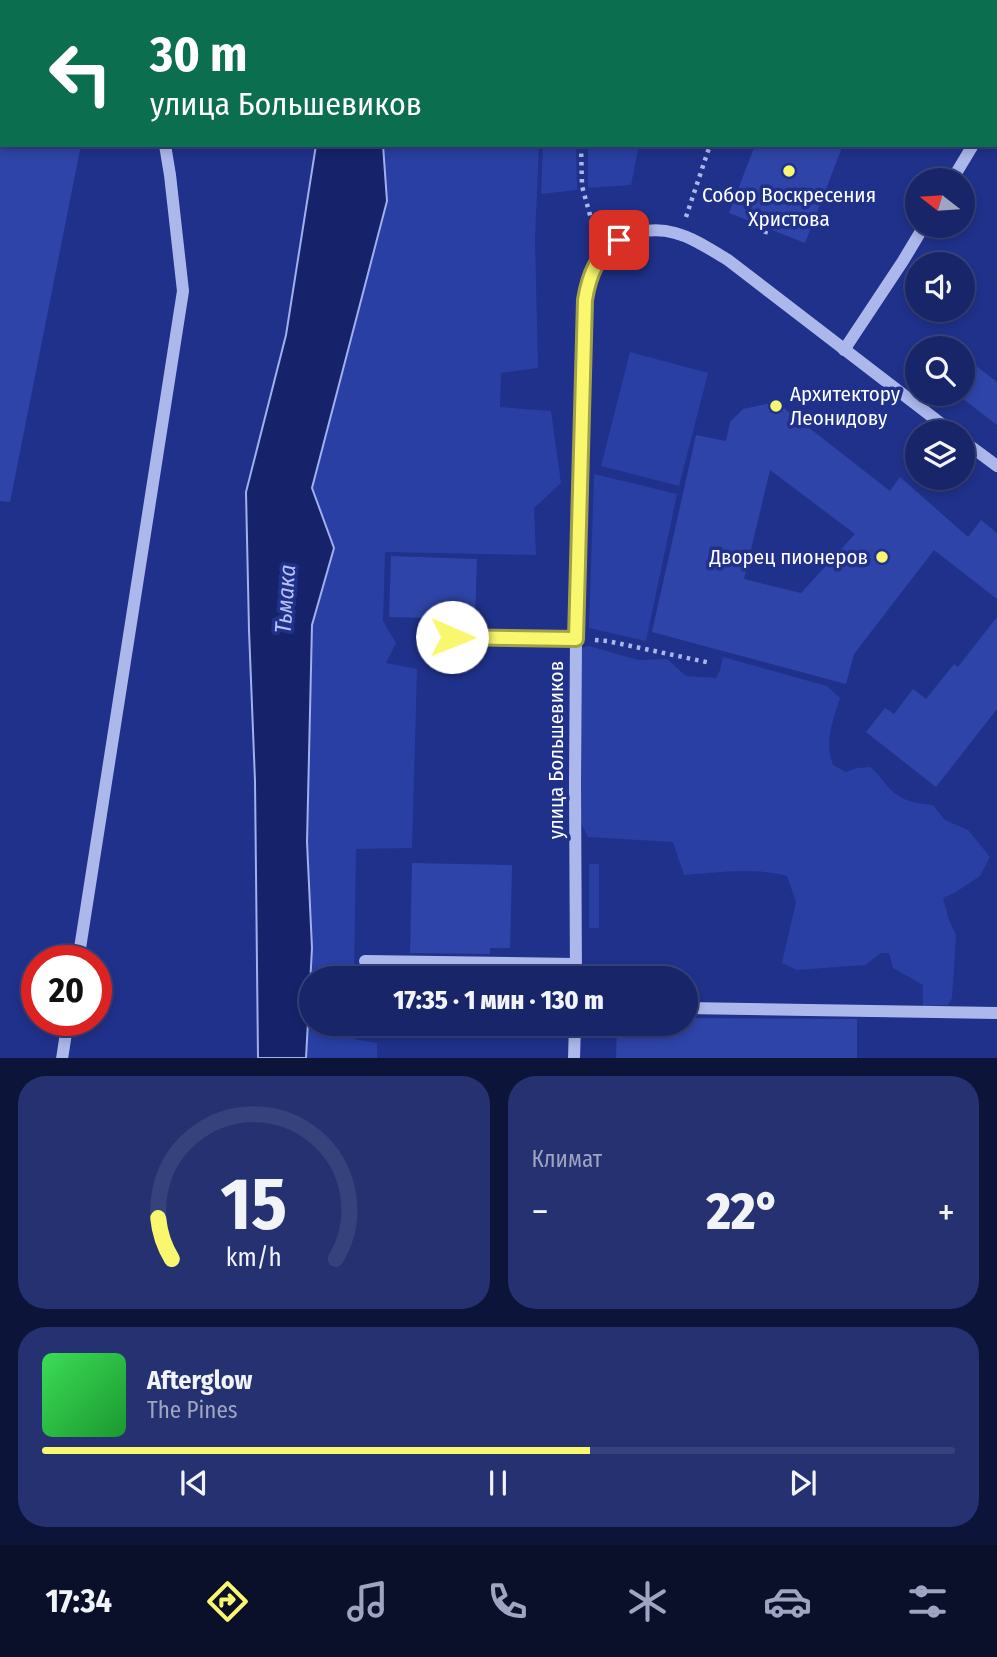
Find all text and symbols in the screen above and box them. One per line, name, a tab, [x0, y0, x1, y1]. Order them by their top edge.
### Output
text: 30 m	[150, 25, 248, 84]
icon: left	[35, 28, 126, 119]
text: улица Большевиков	[150, 85, 422, 123]
marker: Собор Воскресения Христова	[781, 163, 797, 179]
north arrow	[905, 168, 975, 238]
map controls	[905, 168, 975, 490]
place label: Собор Воскресения Христова	[702, 182, 876, 232]
pin	[589, 210, 649, 270]
icon: arrive	[600, 221, 638, 259]
button: sound	[905, 252, 975, 322]
button: search	[905, 336, 975, 406]
place label: Архитектору Леонидову	[790, 381, 901, 431]
marker: Архитектору Леонидову	[768, 398, 784, 414]
button: layers	[905, 420, 975, 490]
place label: Дворец пионеров	[708, 544, 868, 570]
marker: Дворец пионеров	[874, 549, 890, 565]
water label: Тьмака	[269, 563, 301, 635]
position arrow	[415, 600, 489, 674]
street label: улица Большевиков	[543, 661, 569, 839]
speed limit sign: 20	[21, 945, 112, 1036]
text: 17:35 · 1 мин · 130 m	[393, 985, 604, 1016]
text: Климат	[532, 1145, 602, 1173]
text: 15	[220, 1161, 287, 1248]
text: 22°	[707, 1180, 780, 1243]
text: −	[532, 1189, 549, 1235]
text: +	[938, 1189, 955, 1235]
text: km/h	[226, 1242, 282, 1272]
text: Afterglow	[147, 1365, 252, 1396]
text: The Pines	[147, 1396, 238, 1424]
icon: previous	[175, 1464, 213, 1502]
icon: pause	[479, 1464, 517, 1502]
icon: next	[784, 1464, 822, 1502]
icon: directions	[203, 1577, 252, 1626]
icon: music	[343, 1577, 392, 1626]
icon: phone	[483, 1577, 532, 1626]
icon: climate	[623, 1577, 672, 1626]
icon: car	[763, 1577, 812, 1626]
icon: filters	[903, 1577, 952, 1626]
text: 17:34	[45, 1582, 112, 1620]

